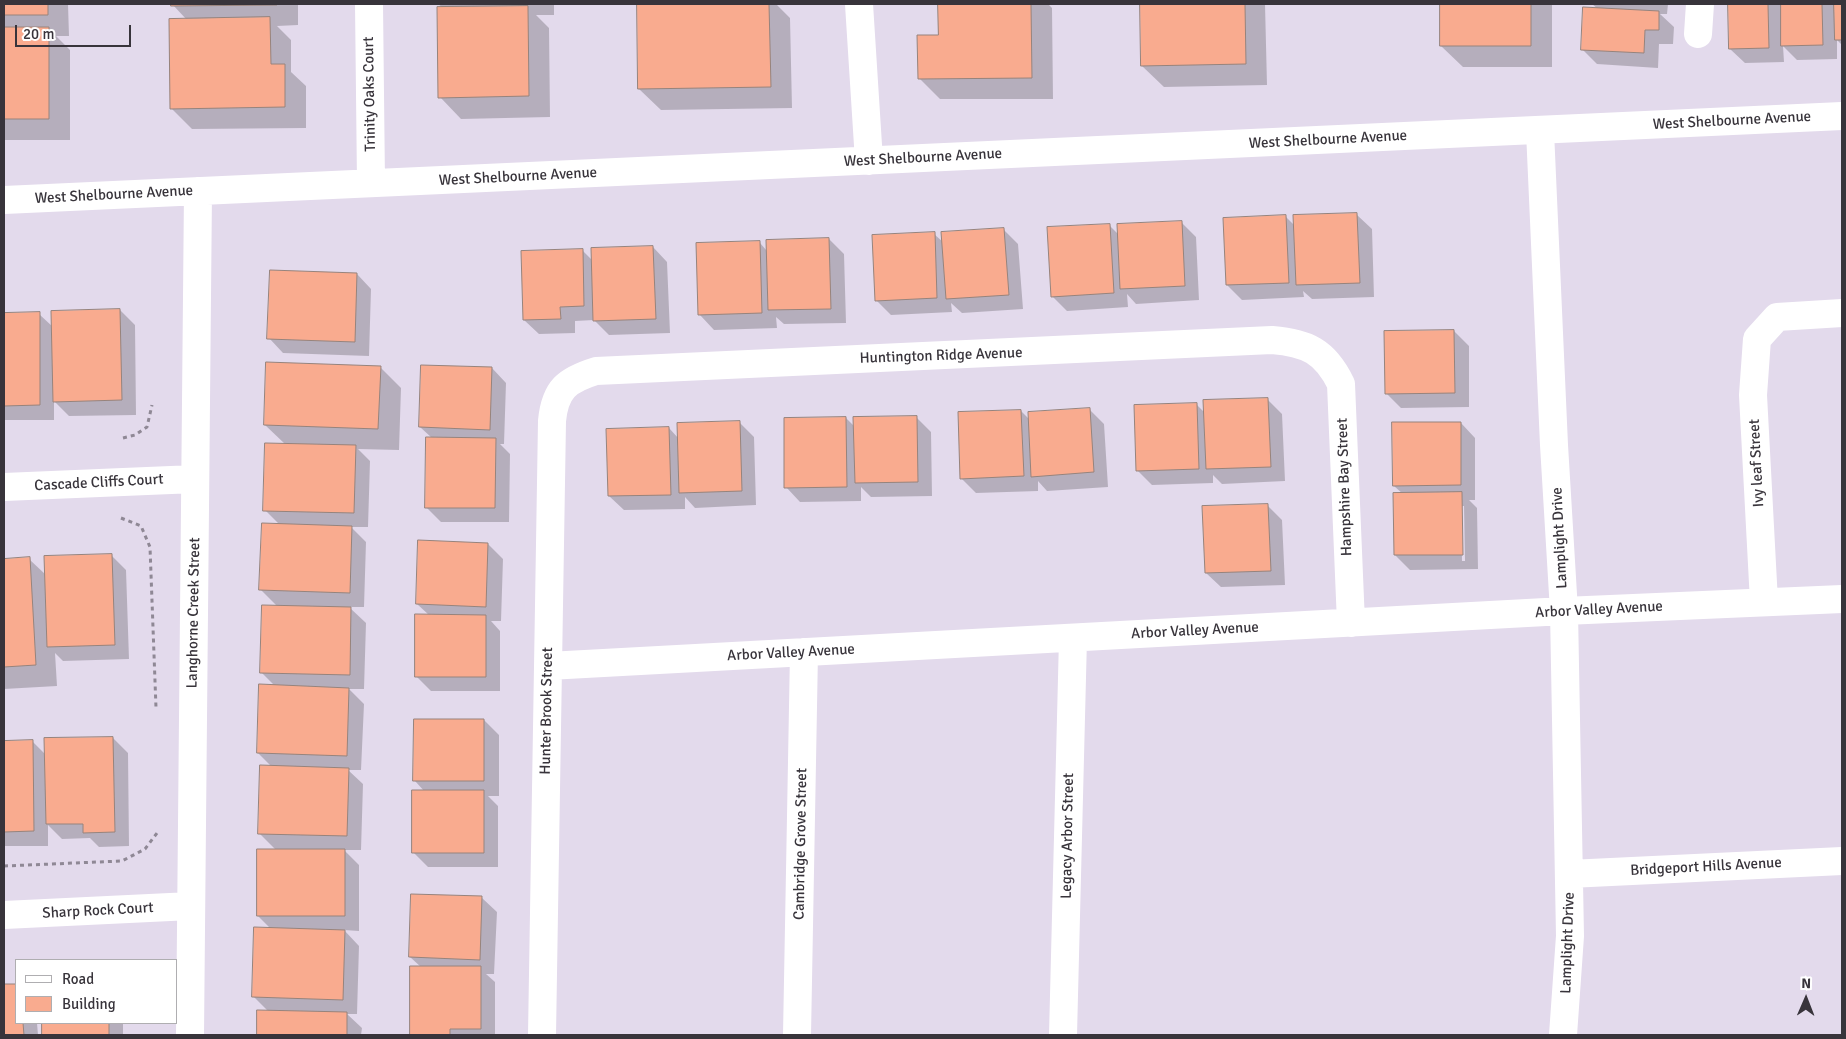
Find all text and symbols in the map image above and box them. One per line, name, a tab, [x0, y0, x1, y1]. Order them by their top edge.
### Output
scale bar	[18, 15, 134, 47]
text: 20 m	[23, 25, 54, 43]
street label: Trinity Oaks Court	[360, 36, 380, 152]
street label: West Shelbourne Avenue	[1652, 108, 1812, 134]
street label: West Shelbourne Avenue	[1248, 127, 1408, 153]
street label: West Shelbourne Avenue	[843, 145, 1003, 171]
street label: West Shelbourne Avenue	[438, 164, 598, 190]
street label: West Shelbourne Avenue	[34, 182, 194, 208]
street label: Huntington Ridge Avenue	[859, 344, 1023, 368]
street label: Hampshire Bay Street	[1334, 418, 1356, 556]
street label: Ivy leaf Street	[1746, 418, 1768, 508]
street label: Cascade Cliffs Court	[34, 471, 164, 495]
street label: Lamplight Drive	[1548, 487, 1572, 589]
street label: Langhorne Creek Street	[184, 537, 204, 689]
street label: Arbor Valley Avenue	[1535, 598, 1663, 622]
street label: Arbor Valley Avenue	[1131, 619, 1259, 643]
street label: Arbor Valley Avenue	[727, 641, 855, 665]
street label: Hunter Brook Street	[537, 647, 557, 775]
street label: Cambridge Grove Street	[791, 768, 811, 920]
street label: Legacy Arbor Street	[1058, 773, 1078, 899]
street label: Bridgeport Hills Avenue	[1630, 854, 1782, 880]
street label: Lamplight Drive	[1557, 892, 1579, 994]
street label: Sharp Rock Court	[42, 899, 154, 923]
legend	[15, 959, 178, 1024]
text: Road	[62, 970, 94, 988]
north arrow	[1781, 974, 1831, 1024]
text: N	[1801, 975, 1811, 992]
text: Building	[62, 995, 116, 1013]

